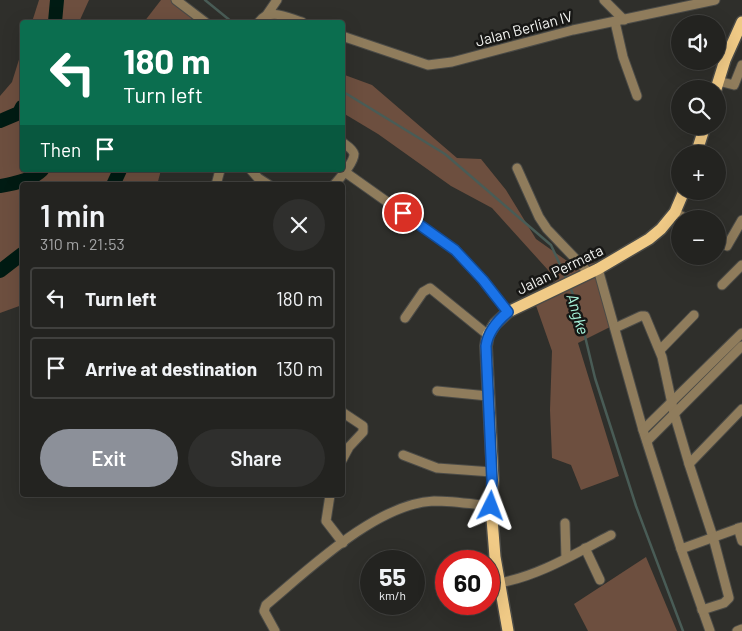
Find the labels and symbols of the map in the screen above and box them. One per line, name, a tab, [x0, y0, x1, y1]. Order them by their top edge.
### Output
street label: Jalan Berlian IV	[473, 6, 575, 50]
pin	[382, 192, 424, 234]
street label: Jalan Permata	[513, 240, 606, 298]
water label: Angke	[563, 291, 594, 337]
position arrow	[464, 479, 516, 531]
speed limit sign: 60	[435, 550, 500, 615]

